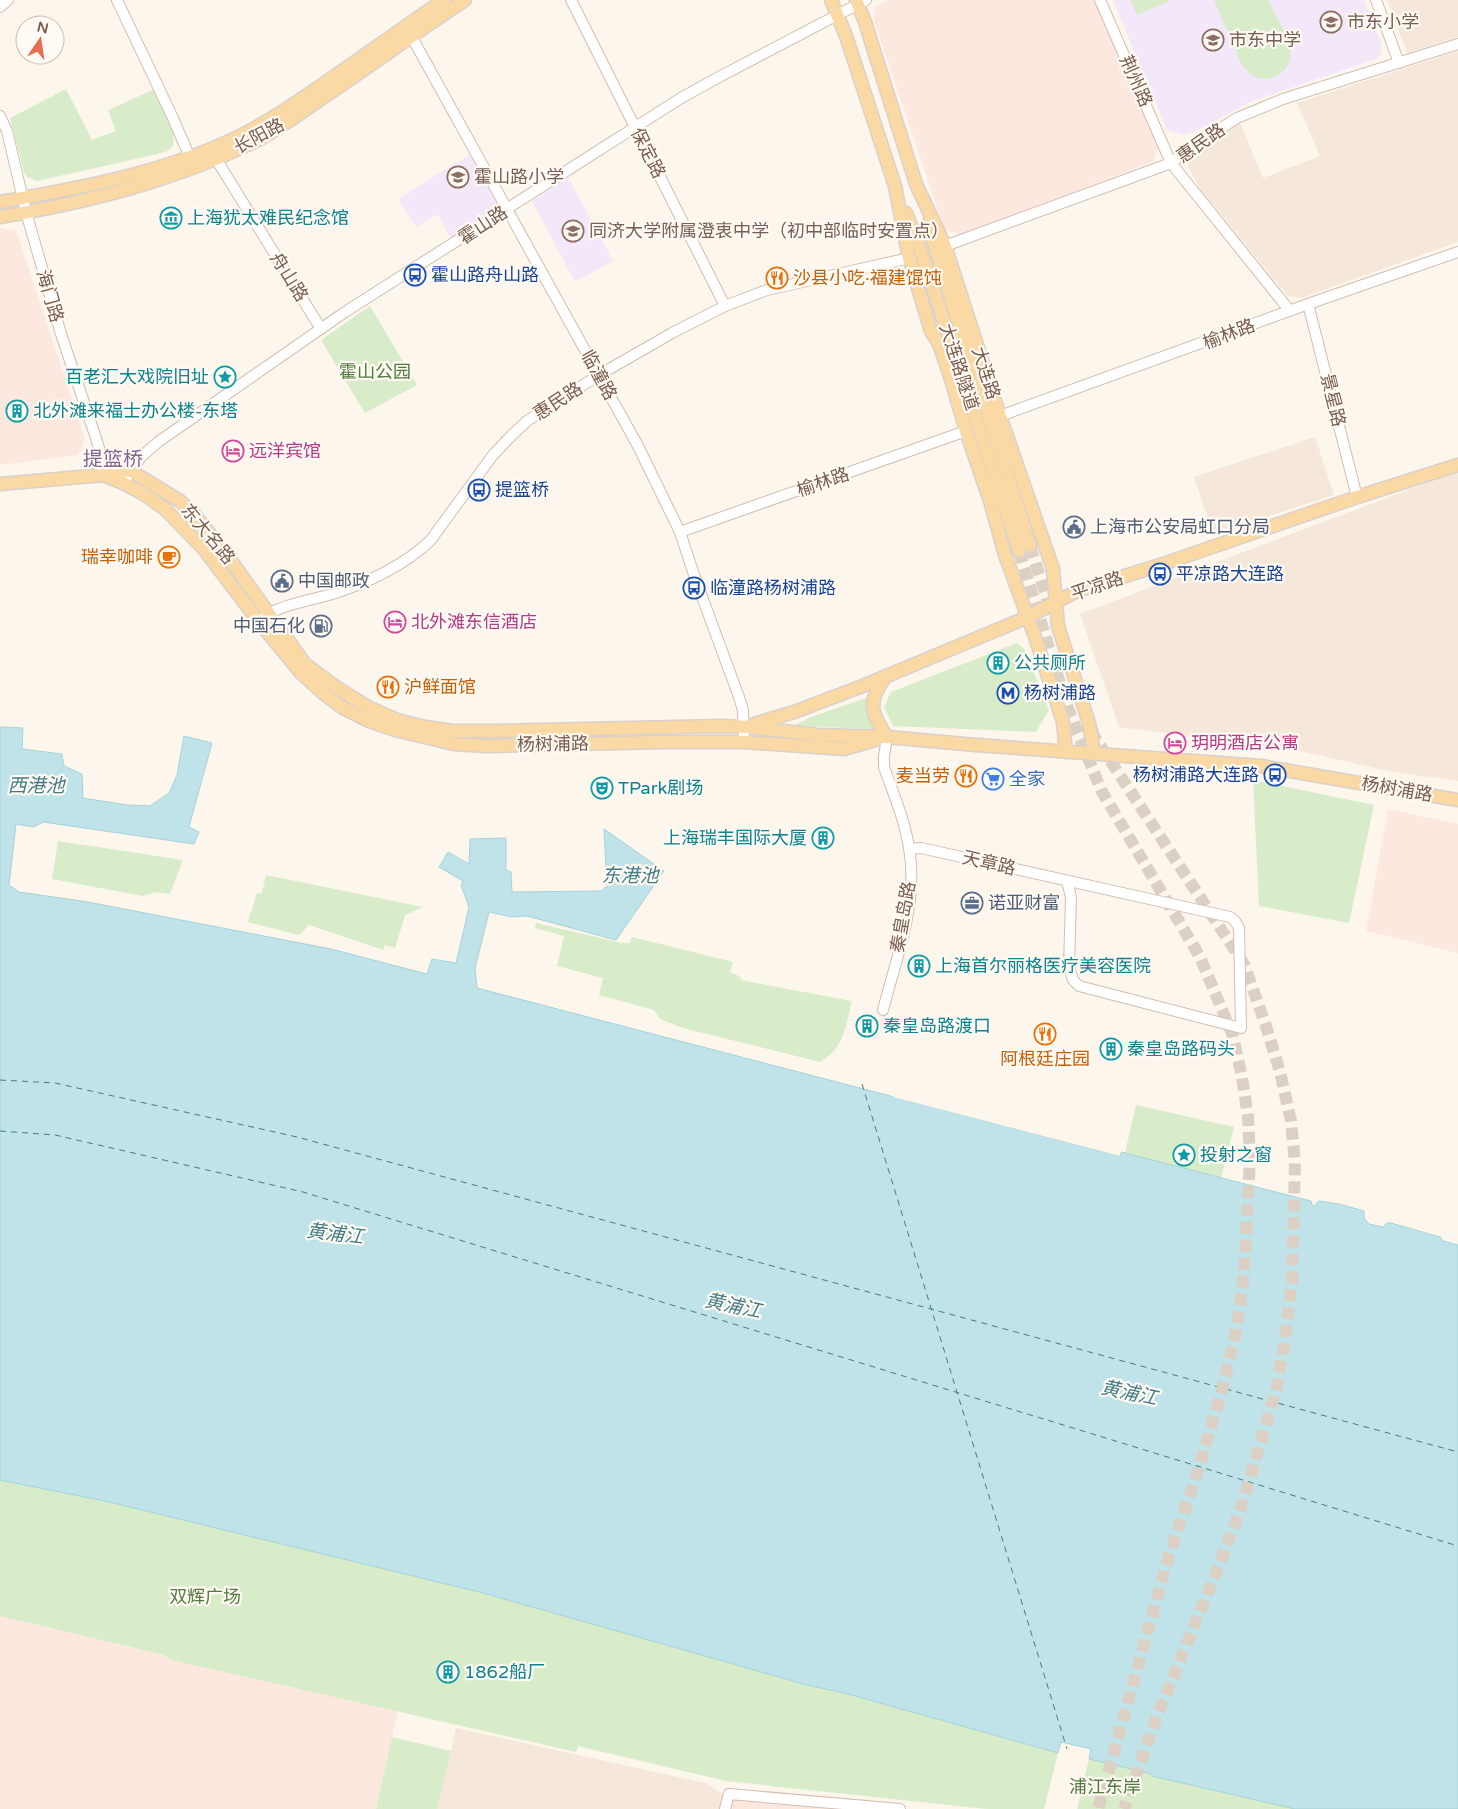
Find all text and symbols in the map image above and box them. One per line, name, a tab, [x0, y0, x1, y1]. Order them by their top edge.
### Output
school or university icon: 市东小学	[1319, 10, 1343, 34]
place label: 市东小学	[1347, 11, 1419, 33]
north arrow	[15, 15, 65, 65]
text: N	[35, 18, 50, 37]
school or university icon: 市东中学	[1201, 28, 1225, 52]
place label: 市东中学	[1229, 29, 1301, 51]
street label: 荆州路	[1115, 52, 1157, 110]
street label: 长阳路	[230, 114, 288, 158]
street label: 惠民路	[1173, 119, 1229, 167]
street label: 保定路	[626, 124, 670, 182]
school or university icon: 霍山路小学	[446, 165, 470, 189]
place label: 霍山路小学	[474, 166, 564, 188]
street label: 霍山路	[454, 201, 512, 249]
museum icon: 上海犹太难民纪念馆	[159, 206, 183, 230]
place label: 上海犹太难民纪念馆	[187, 207, 349, 229]
school or university icon: 同济大学附属澄衷中学（初中部临时安置点）	[561, 219, 585, 243]
place label: 同济大学附属澄衷中学（初中部临时安置点）	[589, 220, 949, 242]
street label: 舟山路	[265, 248, 313, 306]
bus stop icon: 霍山路舟山路	[403, 263, 427, 287]
place label: 霍山路舟山路	[431, 264, 539, 286]
restaurant icon: 沙县小吃·福建馄饨	[765, 266, 789, 290]
street label: 海门路	[32, 267, 68, 325]
place label: 沙县小吃·福建馄饨	[793, 267, 942, 289]
street label: 榆林路	[1200, 314, 1258, 354]
street label: 大连路隧道	[935, 321, 983, 413]
street label: 大连路	[967, 344, 1005, 402]
street label: 临潼路	[576, 346, 622, 404]
park label: 霍山公园	[339, 361, 411, 383]
place icon: 百老汇大戏院旧址	[213, 365, 237, 389]
place label: 百老汇大戏院旧址	[65, 366, 209, 388]
street label: 景星路	[1316, 371, 1350, 429]
street label: 惠民路	[529, 377, 587, 425]
building icon: 北外滩来福士办公楼-东塔	[5, 399, 29, 423]
place label: 北外滩来福士办公楼-东塔	[33, 400, 238, 422]
hotel icon: 远洋宾馆	[221, 439, 245, 463]
place label: 远洋宾馆	[249, 440, 321, 462]
district label: 提篮桥	[83, 448, 143, 472]
street label: 榆林路	[794, 463, 852, 501]
bus stop icon: 提篮桥	[467, 478, 491, 502]
place label: 提篮桥	[495, 479, 549, 501]
street label: 东大名路	[176, 499, 240, 569]
public building icon: 上海市公安局虹口分局	[1062, 515, 1086, 539]
place label: 上海市公安局虹口分局	[1090, 516, 1270, 538]
cafe icon: 瑞幸咖啡	[157, 545, 181, 569]
place label: 瑞幸咖啡	[81, 546, 153, 568]
bus stop icon: 平凉路大连路	[1148, 562, 1172, 586]
place label: 平凉路大连路	[1176, 563, 1284, 585]
street label: 平凉路	[1068, 567, 1126, 605]
public building icon: 中国邮政	[270, 569, 294, 593]
place label: 中国邮政	[298, 570, 370, 592]
bus stop icon: 临潼路杨树浦路	[682, 576, 706, 600]
place label: 临潼路杨树浦路	[710, 577, 836, 599]
hotel icon: 北外滩东信酒店	[383, 610, 407, 634]
place label: 北外滩东信酒店	[411, 611, 537, 633]
fuel station icon: 中国石化	[309, 614, 333, 638]
place label: 中国石化	[233, 615, 305, 637]
building icon: 公共厕所	[986, 651, 1010, 675]
place label: 公共厕所	[1014, 652, 1086, 674]
restaurant icon: 沪鲜面馆	[376, 675, 400, 699]
place label: 沪鲜面馆	[404, 676, 476, 698]
metro station icon: 杨树浦路	[996, 681, 1020, 705]
place label: 杨树浦路	[1024, 682, 1096, 704]
hotel icon: 玥明酒店公寓	[1163, 731, 1187, 755]
street label: 杨树浦路	[517, 732, 589, 756]
place label: 玥明酒店公寓	[1191, 732, 1299, 754]
bus stop icon: 杨树浦路大连路	[1263, 763, 1287, 787]
restaurant icon: 麦当劳	[954, 764, 978, 788]
place label: 杨树浦路大连路	[1133, 764, 1259, 786]
place label: 麦当劳	[896, 765, 950, 787]
supermarket icon: 全家	[981, 767, 1005, 791]
place label: 全家	[1009, 768, 1045, 790]
street label: 杨树浦路	[1360, 772, 1434, 806]
water label: 西港池	[7, 775, 66, 797]
theatre icon: TPark剧场	[590, 776, 614, 800]
place label: TPark剧场	[618, 777, 703, 799]
building icon: 上海瑞丰国际大厦	[811, 826, 835, 850]
place label: 上海瑞丰国际大厦	[663, 827, 807, 849]
street label: 天章路	[960, 846, 1018, 880]
water label: 东港池	[601, 865, 660, 887]
street label: 秦皇岛路	[886, 880, 920, 954]
office icon: 诺亚财富	[960, 891, 984, 915]
place label: 诺亚财富	[988, 892, 1060, 914]
building icon: 上海首尔丽格医疗美容医院	[907, 954, 931, 978]
place label: 上海首尔丽格医疗美容医院	[935, 955, 1151, 977]
building icon: 秦皇岛路渡口	[855, 1014, 879, 1038]
place label: 秦皇岛路渡口	[883, 1015, 991, 1037]
restaurant icon: 阿根廷庄园	[1033, 1022, 1057, 1046]
building icon: 秦皇岛路码头	[1099, 1037, 1123, 1061]
place label: 秦皇岛路码头	[1127, 1038, 1235, 1060]
place label: 阿根廷庄园	[1000, 1048, 1090, 1070]
place icon: 投射之窗	[1172, 1143, 1196, 1167]
place label: 投射之窗	[1200, 1144, 1272, 1166]
water label: 黄浦江	[305, 1220, 367, 1249]
water label: 黄浦江	[703, 1289, 765, 1323]
water label: 黄浦江	[1099, 1376, 1161, 1410]
park label: 双辉广场	[169, 1586, 241, 1608]
building icon: 1862船厂	[436, 1660, 460, 1684]
place label: 1862船厂	[464, 1661, 545, 1683]
park label: 浦江东岸	[1069, 1776, 1141, 1798]

